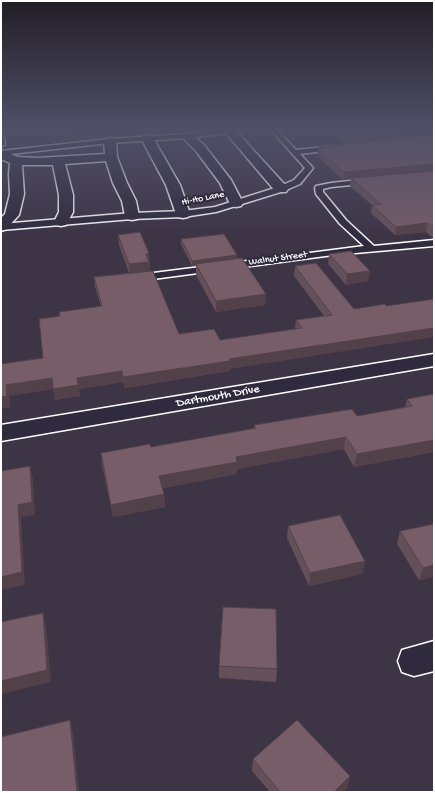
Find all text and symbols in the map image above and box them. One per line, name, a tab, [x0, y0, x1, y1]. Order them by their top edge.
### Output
street label: Hi-Ho Lane	[181, 189, 225, 209]
street label: Walnut Street	[248, 249, 308, 269]
street label: Dartmouth Drive	[175, 383, 261, 411]

